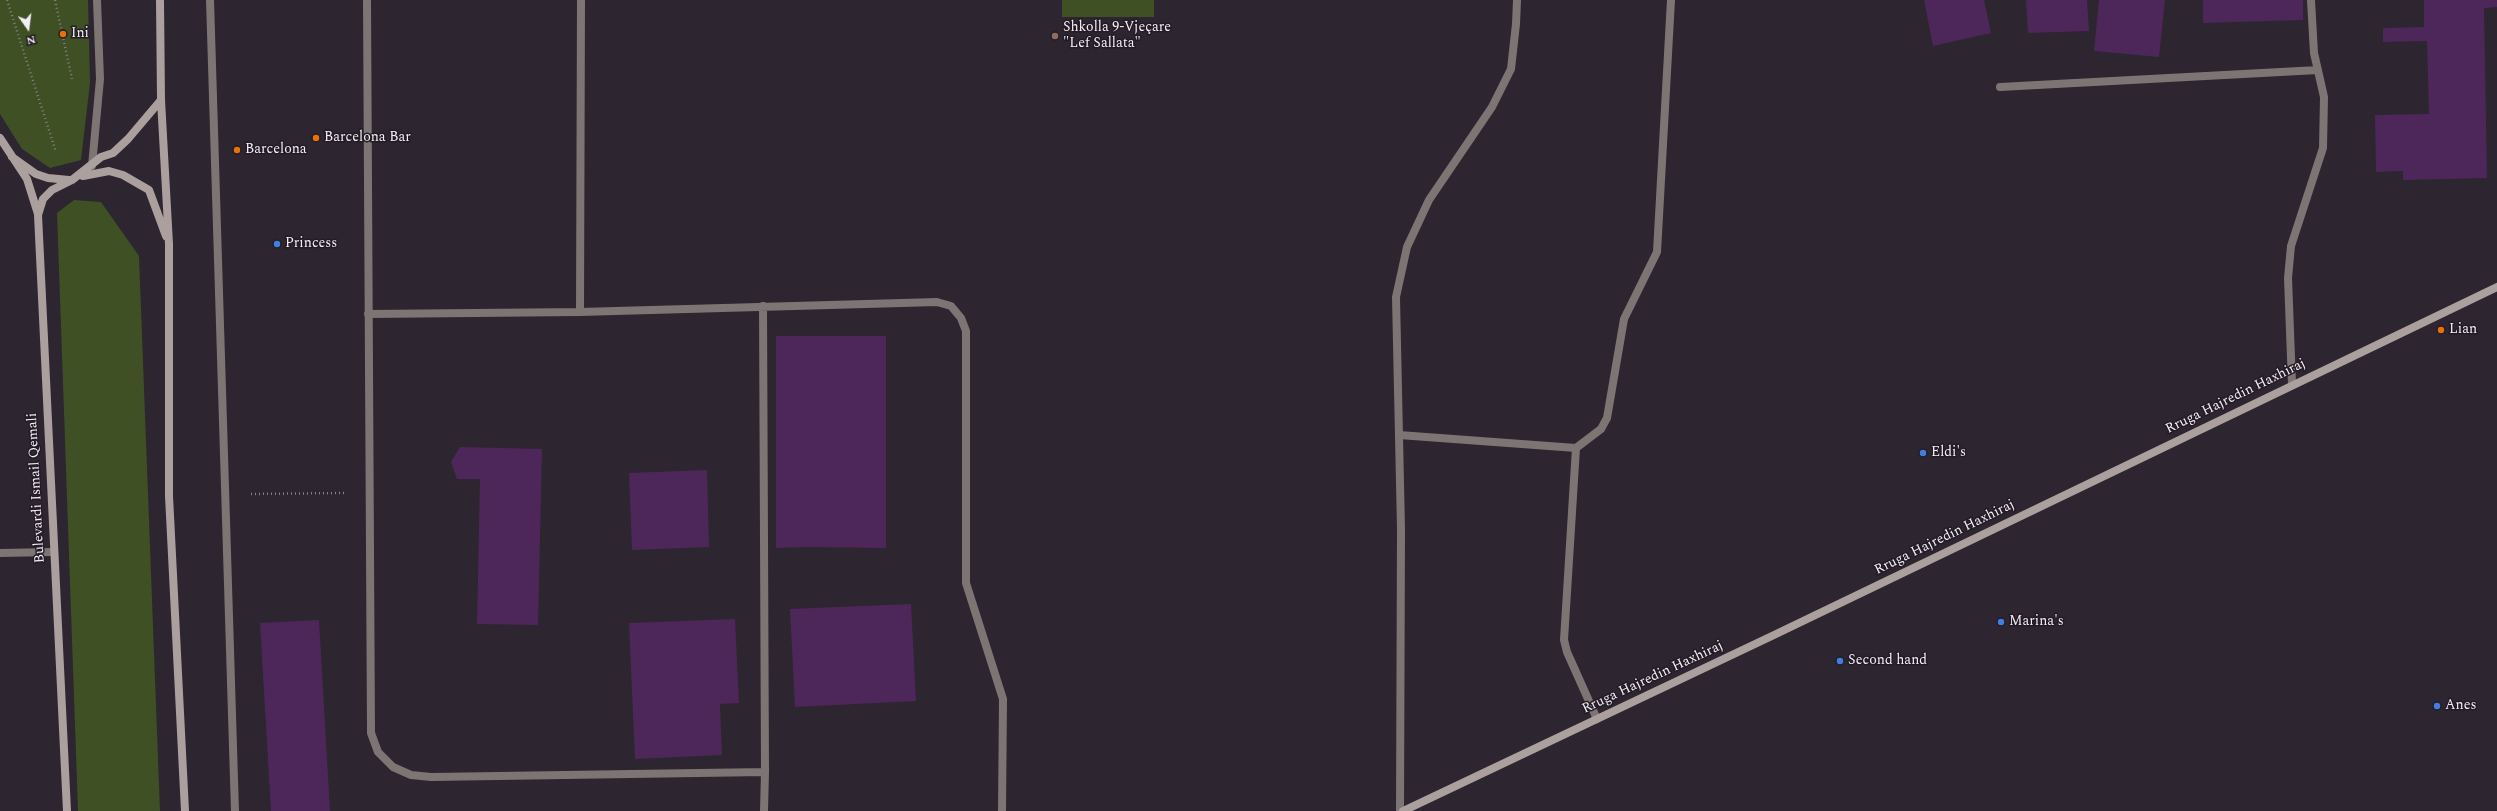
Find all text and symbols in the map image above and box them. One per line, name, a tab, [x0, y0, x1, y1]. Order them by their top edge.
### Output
north arrow	[8, 8, 48, 48]
place label: Shkolla 9-Vjeçare "Lef Sallata"	[1063, 20, 1171, 52]
place label: Ini	[71, 26, 89, 42]
marker: Ini	[58, 29, 68, 39]
text: N	[25, 31, 37, 49]
marker: Shkolla 9-Vjeçare "Lef Sallata"	[1050, 31, 1060, 41]
place label: Barcelona Bar	[324, 130, 411, 146]
marker: Barcelona Bar	[311, 133, 321, 143]
place label: Barcelona	[245, 142, 307, 158]
marker: Barcelona	[232, 145, 242, 155]
place label: Princess	[285, 236, 337, 252]
marker: Princess	[272, 239, 282, 249]
place label: Lian	[2449, 322, 2477, 338]
marker: Lian	[2436, 325, 2446, 335]
street label: Rruga Hajredin Haxhiraj	[2163, 356, 2309, 438]
street label: Bulevardi Ismail Qemali	[25, 412, 49, 564]
place label: Eldi's	[1931, 445, 1966, 461]
marker: Eldi's	[1918, 448, 1928, 458]
street label: Rruga Hajredin Haxhiraj	[1872, 497, 2018, 579]
place label: Marina's	[2009, 614, 2064, 630]
marker: Marina's	[1996, 617, 2006, 627]
street label: Rruga Hajredin Haxhiraj	[1580, 638, 1726, 718]
place label: Second hand	[1848, 653, 1927, 669]
marker: Second hand	[1835, 656, 1845, 666]
place label: Anes	[2445, 698, 2476, 714]
marker: Anes	[2432, 701, 2442, 711]

